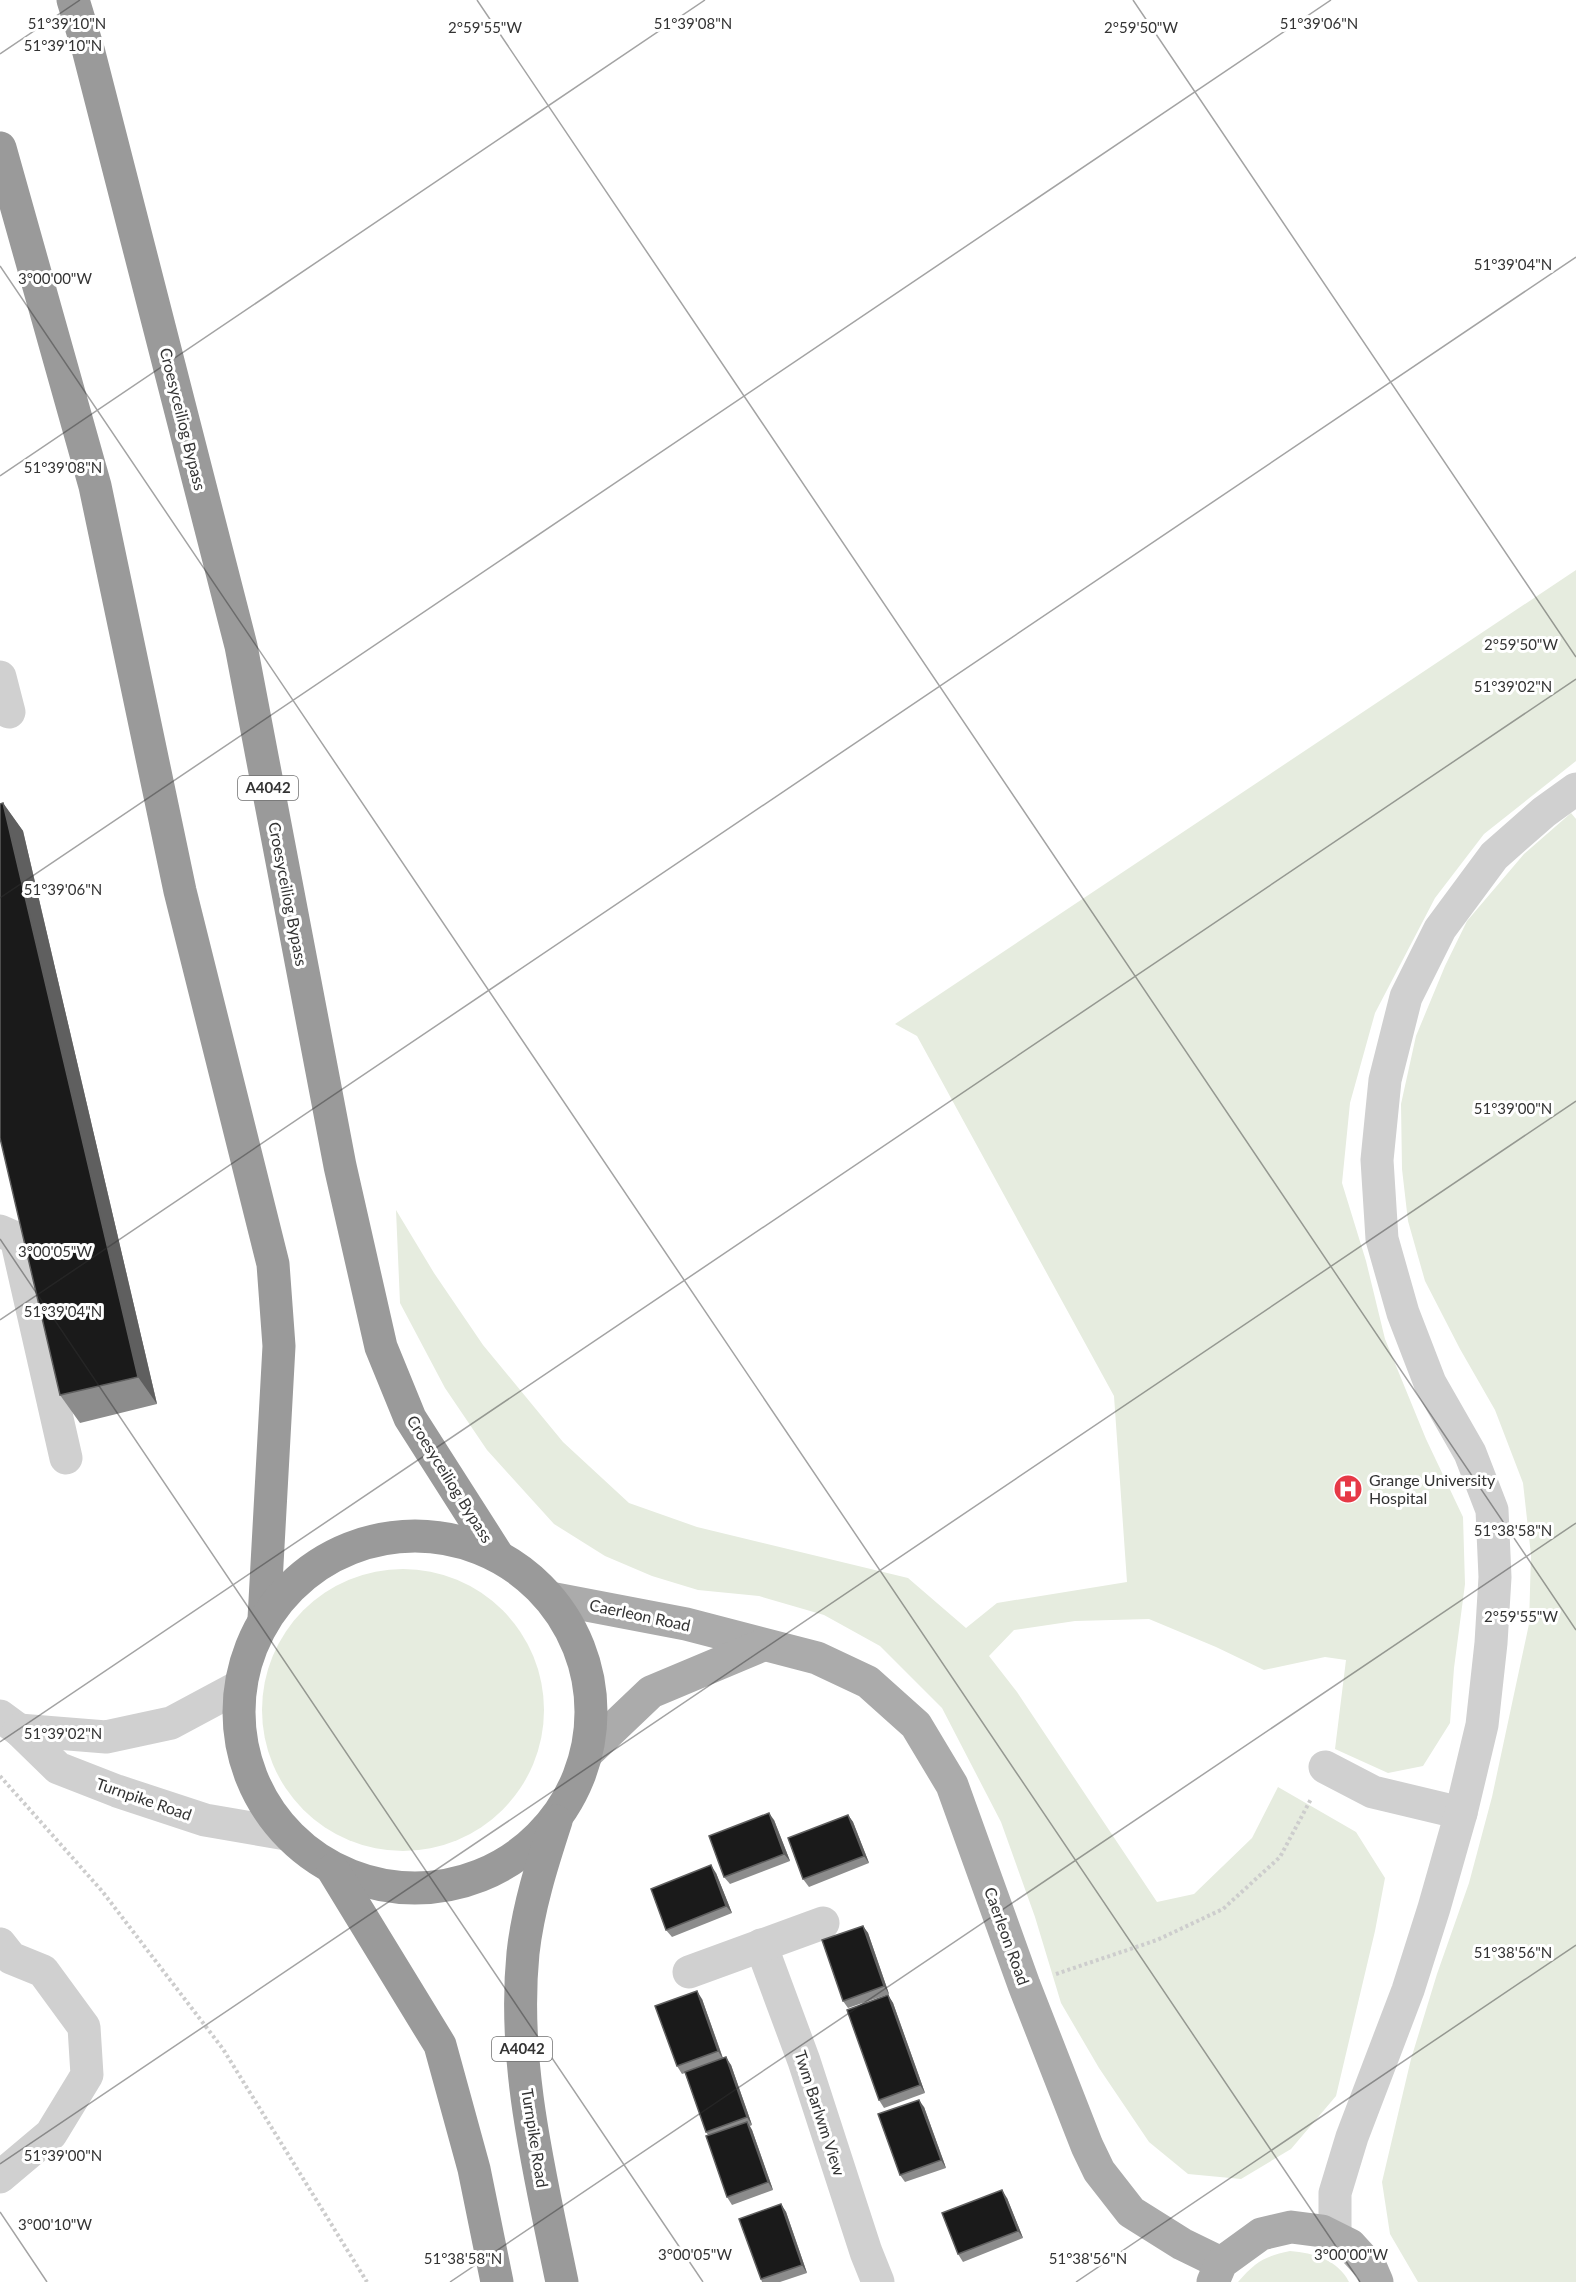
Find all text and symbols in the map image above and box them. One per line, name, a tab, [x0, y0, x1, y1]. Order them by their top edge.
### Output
text: 51°39'10"N	[28, 14, 106, 32]
text: 51°39'08"N	[654, 14, 732, 32]
text: 51°39'06"N	[1280, 14, 1358, 32]
text: 2°59'55"W	[448, 18, 522, 36]
text: 2°59'50"W	[1104, 18, 1178, 36]
text: 51°39'10"N	[24, 36, 102, 54]
text: 51°39'04"N	[1474, 255, 1552, 273]
text: 3°00'00"W	[18, 269, 92, 287]
street label: Croesyceiliog Bypass	[157, 346, 210, 492]
text: 51°39'08"N	[24, 458, 102, 476]
text: 2°59'50"W	[1484, 635, 1558, 653]
text: 51°39'02"N	[1474, 677, 1552, 695]
road number: A4042	[238, 776, 298, 800]
street label: Croesyceiliog Bypass	[265, 820, 312, 968]
text: 51°39'06"N	[24, 880, 102, 898]
text: 51°39'00"N	[1474, 1099, 1552, 1117]
text: 3°00'05"W	[18, 1242, 92, 1260]
text: 51°39'04"N	[24, 1302, 102, 1320]
street label: Croesyceiliog Bypass	[404, 1412, 497, 1546]
place label: Grange University Hospital	[1369, 1470, 1496, 1507]
hospital icon: Grange University Hospital	[1332, 1473, 1364, 1505]
text: 51°38'58"N	[1474, 1521, 1552, 1539]
street label: Caerleon Road	[588, 1595, 692, 1634]
text: 2°59'55"W	[1484, 1607, 1558, 1625]
text: 51°39'02"N	[24, 1724, 102, 1742]
street label: Turnpike Road	[94, 1773, 195, 1824]
street label: Caerleon Road	[981, 1884, 1034, 1987]
text: 51°38'56"N	[1474, 1943, 1552, 1961]
road number: A4042	[492, 2037, 552, 2061]
street label: Twm Barlwm View	[791, 2048, 850, 2178]
street label: Turnpike Road	[518, 2087, 553, 2189]
text: 51°39'00"N	[24, 2146, 102, 2164]
text: 3°00'10"W	[18, 2215, 92, 2233]
text: 3°00'05"W	[658, 2245, 732, 2263]
text: 3°00'00"W	[1314, 2245, 1388, 2263]
text: 51°38'58"N	[424, 2249, 502, 2267]
text: 51°38'56"N	[1049, 2249, 1127, 2267]

